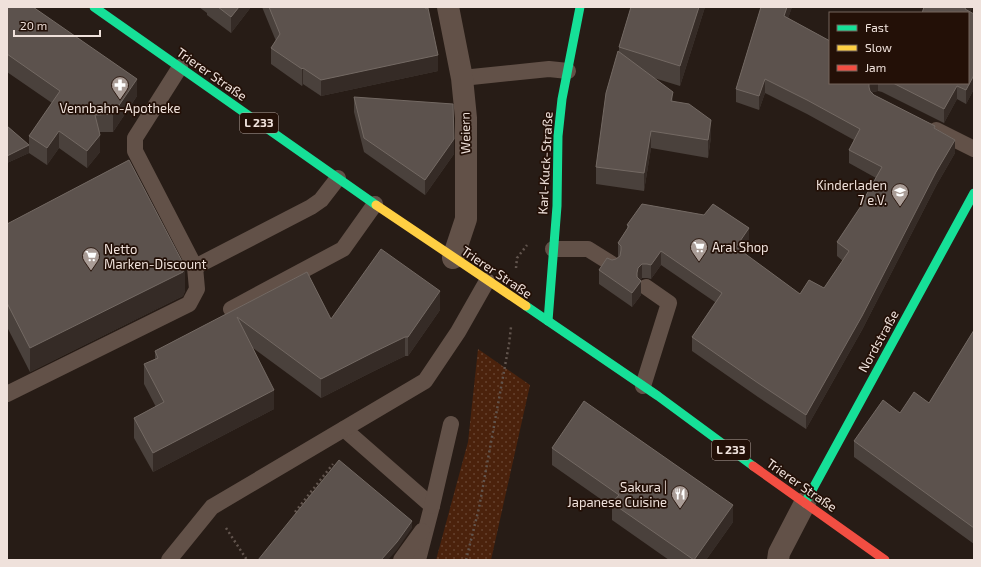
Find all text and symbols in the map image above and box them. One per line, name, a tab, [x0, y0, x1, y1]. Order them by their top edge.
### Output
scale bar	[14, 12, 100, 38]
legend	[829, 12, 969, 84]
text: 20 m	[20, 18, 47, 32]
text: Fast	[865, 20, 889, 34]
text: Slow	[865, 40, 892, 54]
street label: Trierer Straße	[174, 44, 250, 104]
text: Jam	[865, 60, 886, 74]
pharmacy icon: Vennbahn-Apotheke	[110, 75, 130, 100]
place label: Vennbahn-Apotheke	[60, 100, 180, 116]
street label: Karl-Kuck-Straße	[534, 111, 556, 215]
street label: Weiern	[457, 112, 473, 154]
road number: L 233	[240, 113, 278, 133]
place label: Kinderladen 7 e.V.	[816, 177, 887, 208]
school or university icon: Kinderladen 7 e.V.	[890, 182, 910, 207]
supermarket icon: Aral Shop	[689, 237, 709, 262]
place label: Aral Shop	[712, 239, 769, 255]
place label: Netto Marken-Discount	[104, 241, 207, 272]
street label: Trierer Straße	[459, 242, 535, 302]
supermarket icon: Netto Marken-Discount	[81, 246, 101, 271]
street label: Nordstraße	[854, 307, 902, 375]
road number: L 233	[712, 440, 750, 460]
street label: Trierer Straße	[764, 455, 840, 515]
place label: Sakura | Japanese Cuisine	[567, 479, 667, 510]
restaurant icon: Sakura | Japanese Cuisine	[670, 484, 690, 509]

